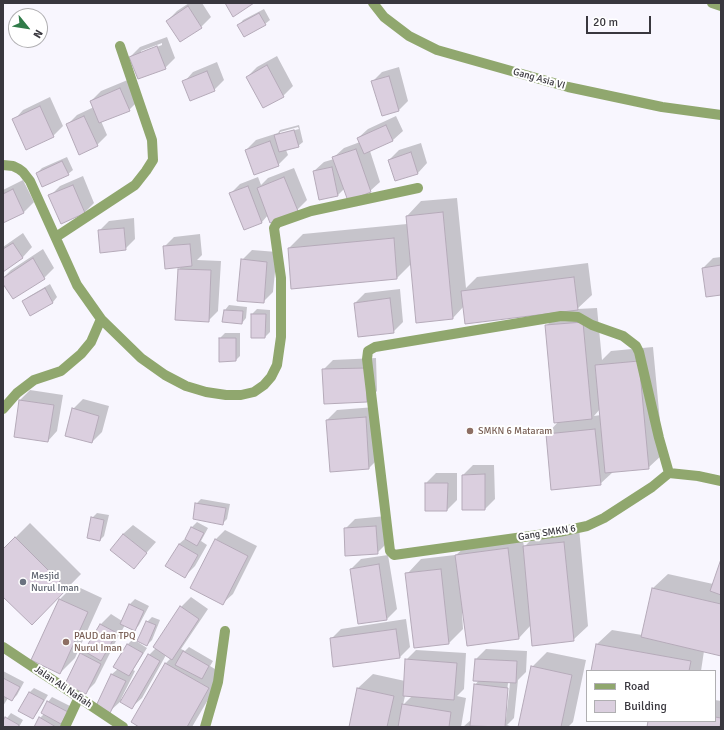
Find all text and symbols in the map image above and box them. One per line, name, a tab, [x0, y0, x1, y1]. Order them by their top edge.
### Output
north arrow	[8, 8, 48, 48]
scale bar	[588, 8, 653, 34]
text: 20 m	[593, 15, 618, 30]
text: N	[30, 27, 46, 40]
street label: Gang Asia VI	[512, 66, 566, 92]
place label: SMKN 6 Mataram	[478, 425, 552, 437]
marker: SMKN 6 Mataram	[465, 426, 475, 436]
street label: Gang SMKN 6	[517, 523, 577, 543]
place label: Mesjid Nurul Iman	[31, 570, 79, 594]
marker: Mesjid Nurul Iman	[18, 577, 28, 587]
place label: PAUD dan TPQ Nurul Iman	[74, 630, 135, 654]
marker: PAUD dan TPQ Nurul Iman	[61, 637, 71, 647]
street label: Jalan Ali Nafiah	[32, 663, 94, 711]
legend	[586, 670, 716, 722]
text: Road	[624, 679, 650, 694]
text: Building	[624, 699, 667, 714]

